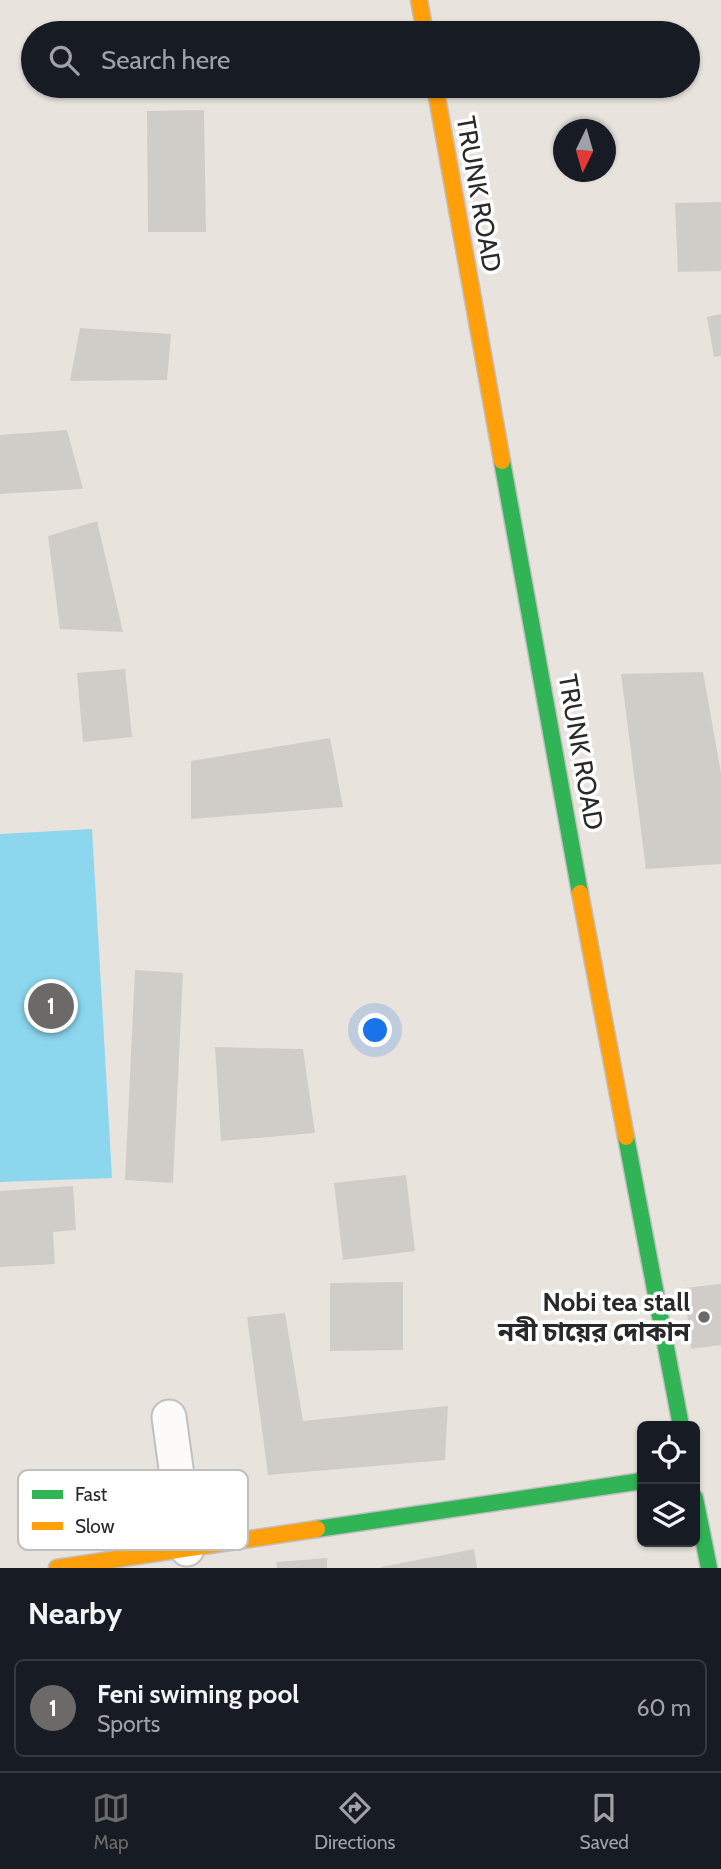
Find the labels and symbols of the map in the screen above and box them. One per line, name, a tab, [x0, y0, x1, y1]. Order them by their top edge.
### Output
street label: TRUNK ROAD	[450, 114, 508, 274]
north arrow	[553, 119, 616, 182]
street label: TRUNK ROAD	[552, 672, 610, 832]
pin: 1	[28, 980, 74, 1032]
your location	[358, 1013, 392, 1047]
place label: Nobi tea stall নবী চায়ের দোকান	[497, 1286, 691, 1348]
marker: Nobi tea stall নবী চায়ের দোকান	[696, 1309, 712, 1325]
legend	[18, 1470, 248, 1550]
text: Fast	[75, 1483, 108, 1506]
text: Slow	[75, 1515, 115, 1538]

